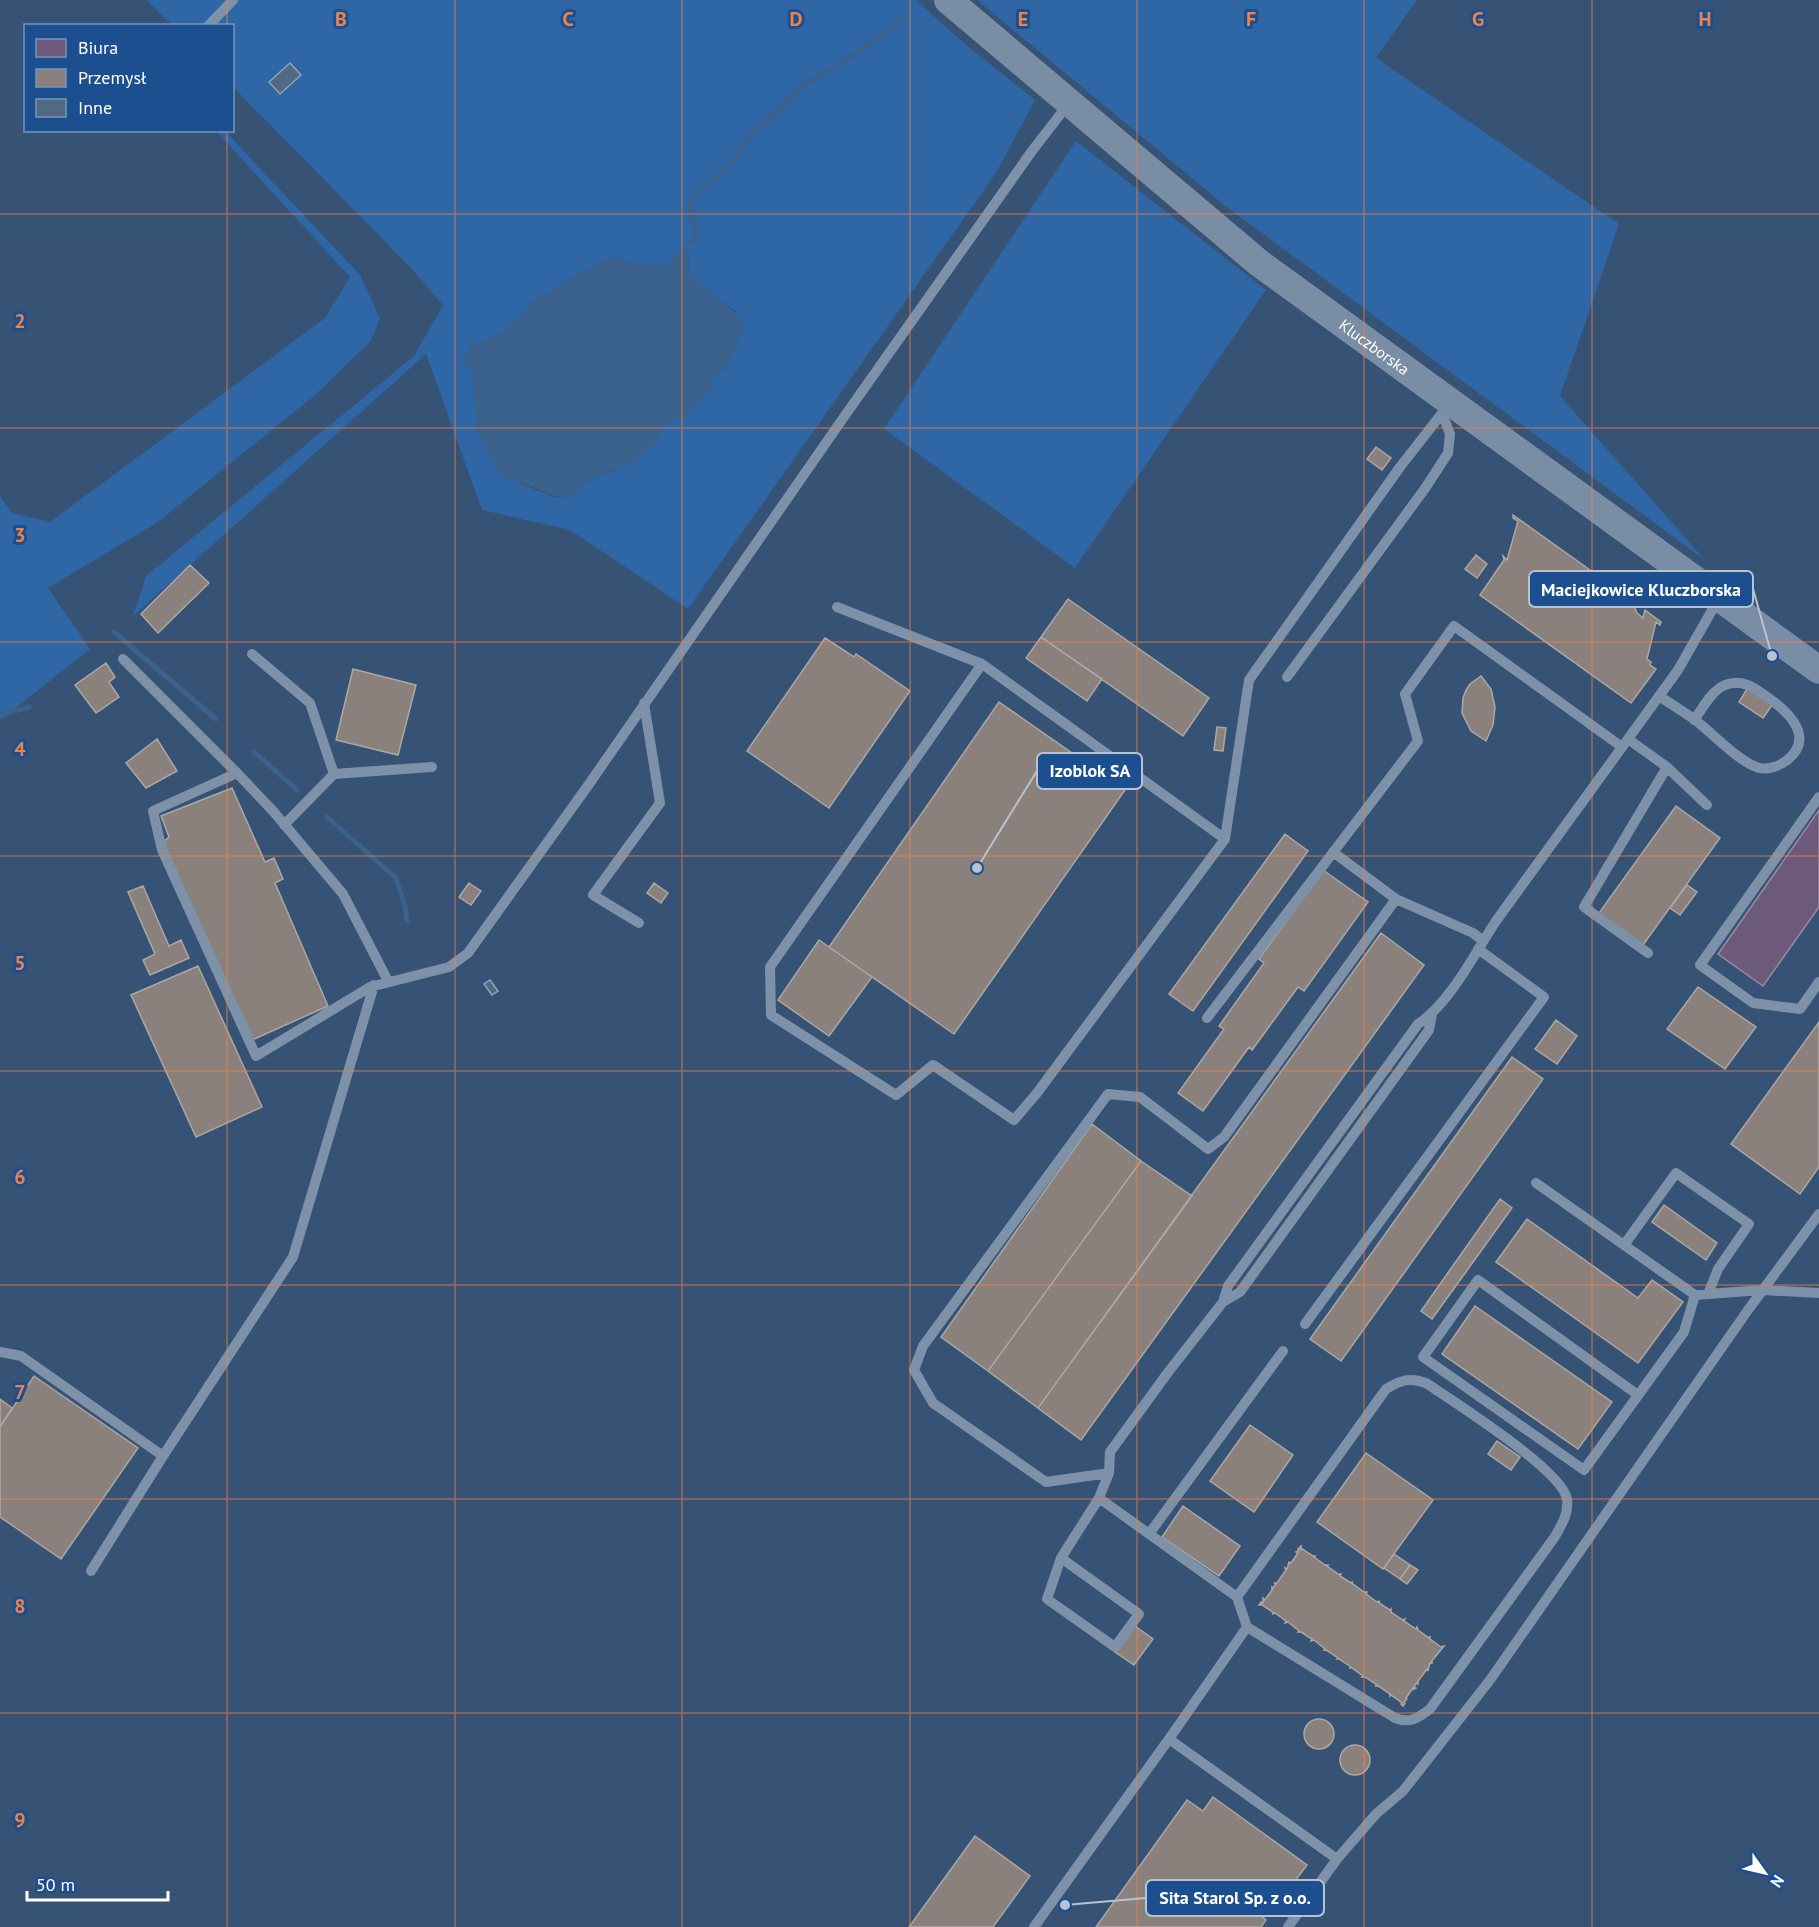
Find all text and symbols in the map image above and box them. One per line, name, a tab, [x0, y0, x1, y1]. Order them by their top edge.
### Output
text: B	[335, 6, 347, 32]
text: C	[562, 6, 574, 32]
text: D	[790, 6, 803, 32]
text: E	[1018, 6, 1028, 32]
text: F	[1246, 6, 1256, 32]
text: G	[1472, 6, 1484, 32]
text: H	[1698, 6, 1712, 32]
legend	[24, 24, 234, 132]
text: Biura	[78, 36, 118, 59]
text: Przemysł	[78, 66, 147, 89]
text: Inne	[78, 96, 112, 119]
text: 2	[14, 308, 26, 334]
street label: Kluczborska	[1335, 315, 1414, 379]
text: 3	[14, 522, 26, 548]
callout: Maciejkowice Kluczborska	[1529, 571, 1753, 607]
text: Maciejkowice Kluczborska	[1541, 578, 1741, 601]
text: 4	[14, 736, 26, 762]
callout: Izoblok SA	[1037, 753, 1142, 789]
text: Izoblok SA	[1050, 759, 1130, 782]
text: 5	[14, 950, 26, 976]
text: 6	[14, 1164, 26, 1190]
text: 7	[14, 1379, 26, 1405]
text: 8	[14, 1593, 26, 1619]
text: 9	[14, 1807, 26, 1833]
north arrow	[1735, 1843, 1795, 1903]
scale bar	[27, 1864, 168, 1902]
text: N	[1766, 1871, 1789, 1891]
text: 50 m	[36, 1873, 75, 1896]
callout: Sita Starol Sp. z o.o.	[1146, 1880, 1324, 1916]
text: Sita Starol Sp. z o.o.	[1159, 1886, 1311, 1909]

